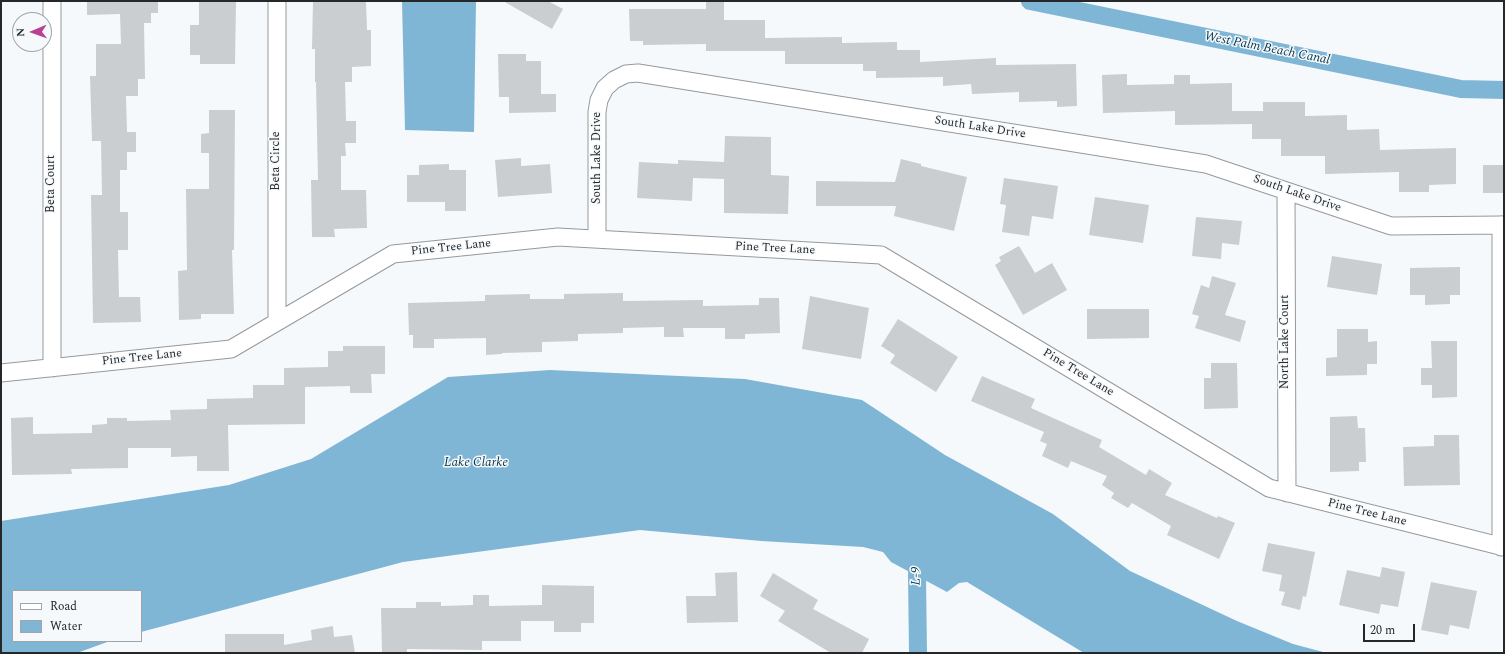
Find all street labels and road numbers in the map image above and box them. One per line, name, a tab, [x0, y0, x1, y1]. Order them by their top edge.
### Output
street label: South Lake Drive	[591, 112, 605, 204]
street label: South Lake Drive	[933, 114, 1027, 142]
street label: Beta Circle	[270, 131, 284, 191]
street label: Beta Court	[45, 155, 59, 213]
street label: South Lake Drive	[1251, 172, 1343, 216]
street label: Pine Tree Lane	[410, 237, 492, 259]
street label: Pine Tree Lane	[734, 240, 816, 258]
street label: North Lake Court	[1279, 295, 1293, 389]
street label: Pine Tree Lane	[1040, 346, 1116, 400]
street label: Pine Tree Lane	[101, 347, 183, 369]
street label: Pine Tree Lane	[1326, 496, 1408, 530]

